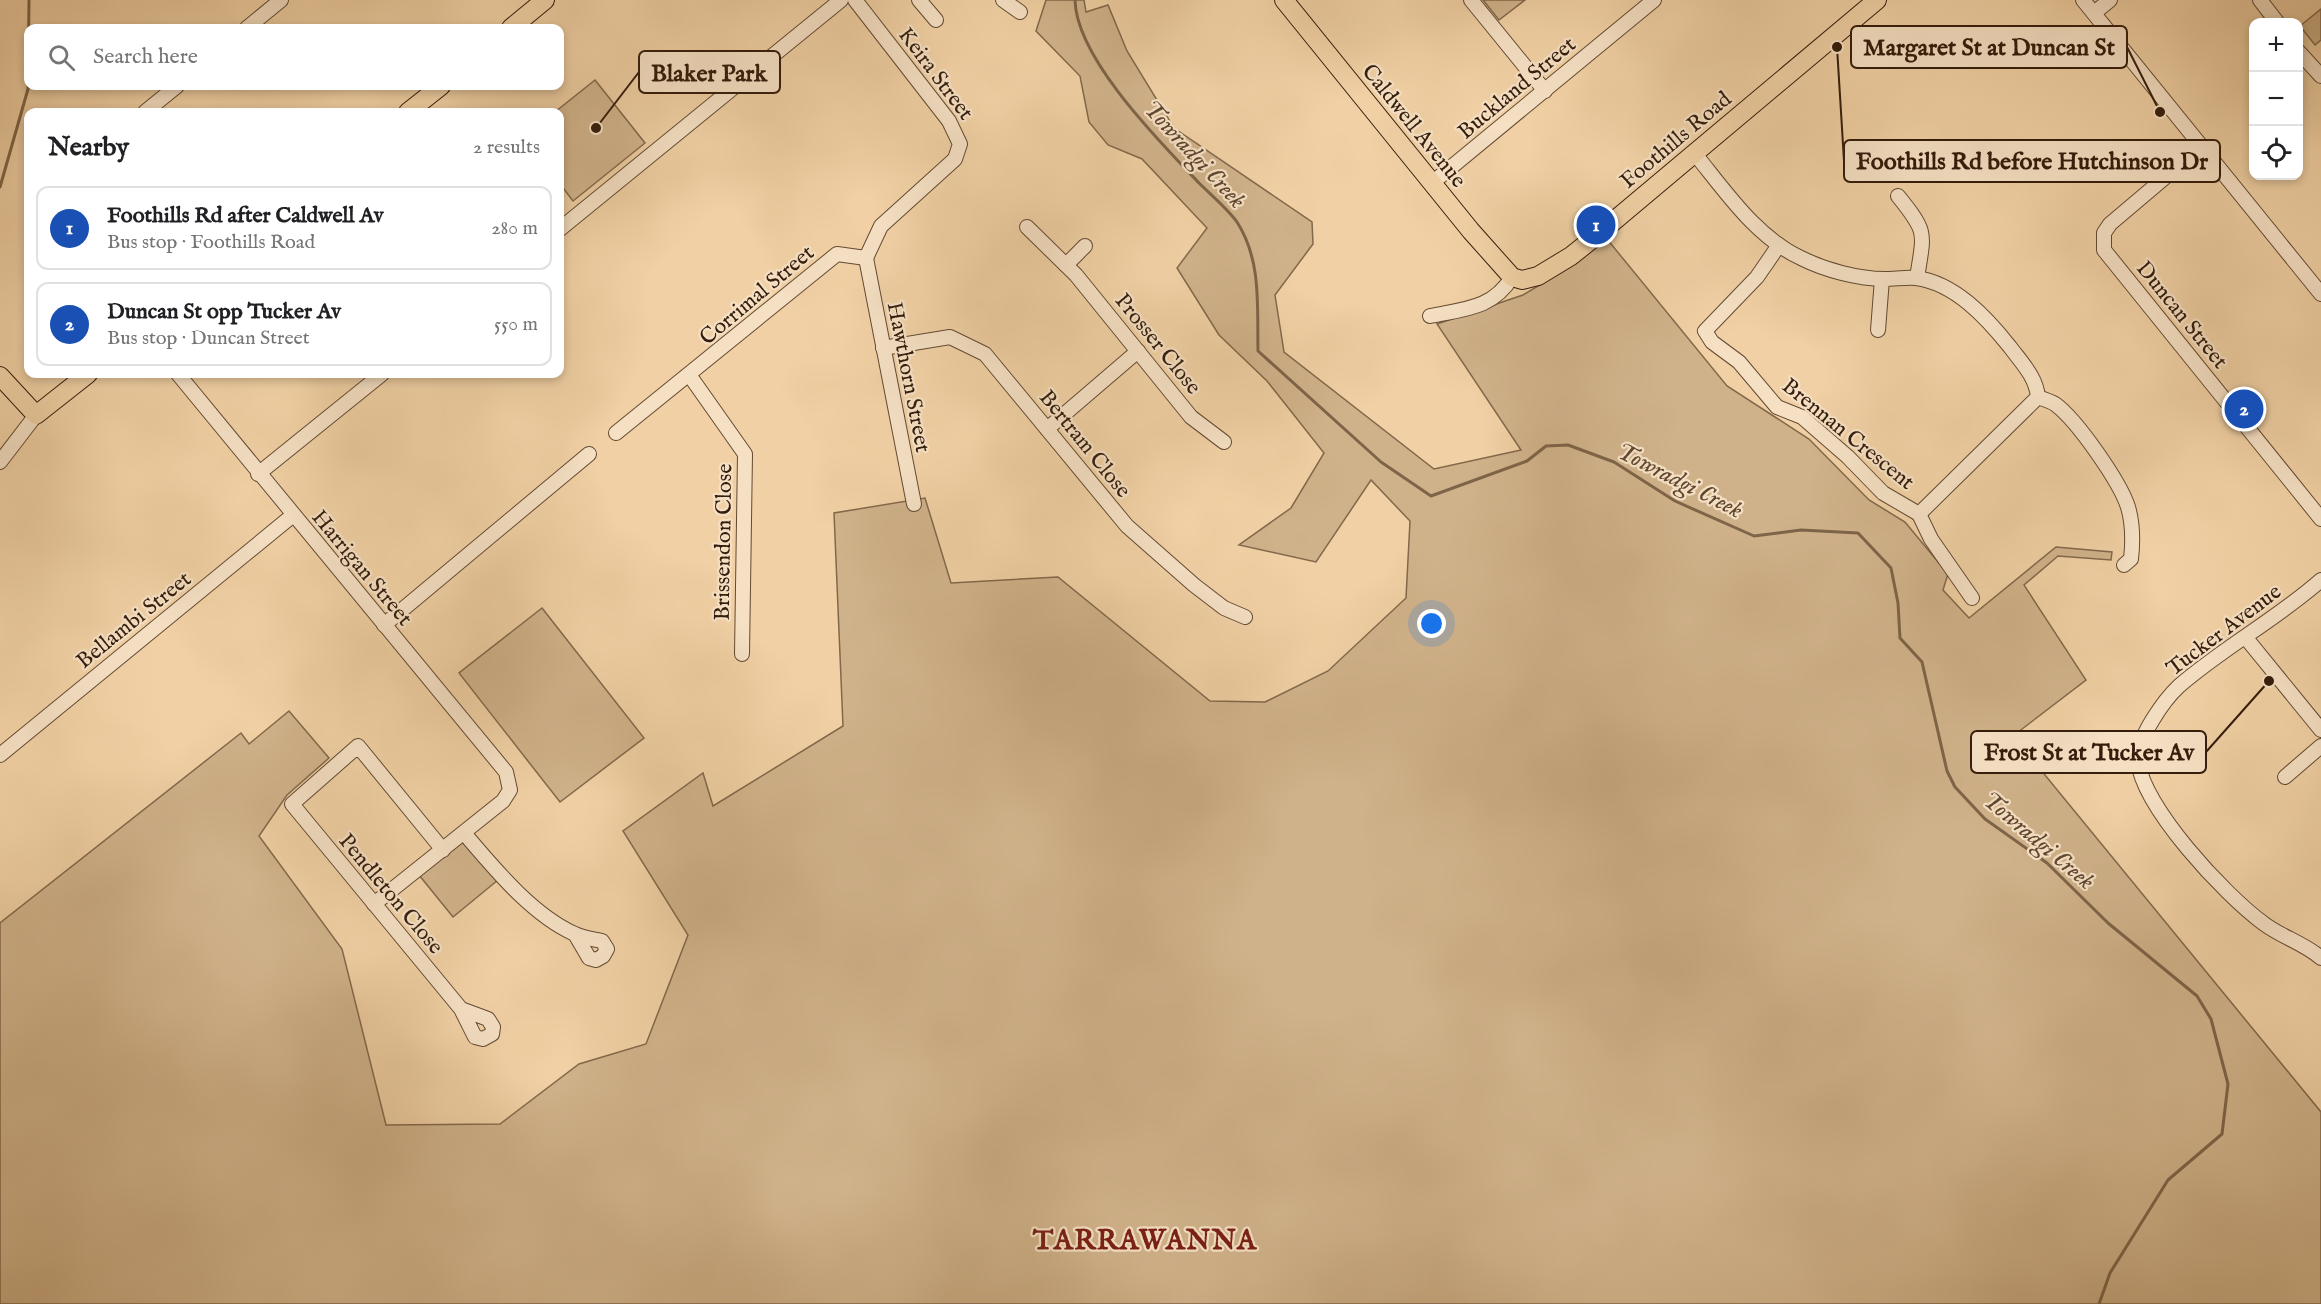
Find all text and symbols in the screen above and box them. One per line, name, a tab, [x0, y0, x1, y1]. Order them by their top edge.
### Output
map controls	[2249, 18, 2303, 180]
button: +	[2249, 18, 2303, 72]
street label: Keira Street	[891, 22, 980, 126]
search box	[24, 24, 564, 90]
callout: Margaret St at Duncan St	[1851, 26, 2127, 68]
street label: Buckland Street	[1453, 31, 1582, 146]
text: Margaret St at Duncan St	[1863, 33, 2116, 64]
icon: search	[45, 41, 78, 74]
text: Search here	[93, 43, 198, 71]
callout: Blaker Park	[639, 51, 780, 93]
text: Blaker Park	[651, 59, 768, 90]
street label: Caldwell Avenue	[1355, 59, 1472, 194]
button: −	[2249, 72, 2303, 126]
street label: Foothills Road	[1615, 86, 1738, 195]
water label: Towradgi Creek	[1136, 94, 1252, 216]
button: locate	[2249, 126, 2303, 180]
text: Nearby	[48, 131, 129, 164]
text: 2 results	[473, 135, 540, 160]
callout: Foothills Rd before Hutchinson Dr	[1844, 140, 2220, 182]
text: Foothills Rd before Hutchinson Dr	[1856, 147, 2208, 178]
text: Foothills Rd after Caldwell Av	[107, 202, 384, 230]
pin: 1	[1576, 202, 1616, 248]
text: 1	[66, 216, 73, 241]
text: 280 m	[491, 216, 538, 241]
text: Bus stop · Foothills Road	[107, 230, 315, 255]
street label: Corrimal Street	[694, 239, 821, 352]
street label: Duncan Street	[2129, 256, 2234, 375]
street label: Prosser Close	[1108, 288, 1207, 401]
text: Duncan St opp Tucker Av	[107, 298, 341, 326]
street label: Hawthorn Street	[880, 300, 936, 455]
text: 2	[65, 312, 74, 337]
text: 550 m	[494, 312, 538, 337]
text: Bus stop · Duncan Street	[107, 326, 310, 351]
street label: Brennan Crescent	[1776, 373, 1920, 497]
street label: Bertram Close	[1032, 385, 1137, 504]
pin: 2	[2224, 386, 2264, 432]
water label: Towradgi Creek	[1611, 436, 1748, 526]
street label: Brissendon Close	[709, 463, 739, 621]
street label: Harrigan Street	[305, 504, 418, 632]
street label: Bellambi Street	[71, 565, 198, 676]
street label: Tucker Avenue	[2161, 578, 2287, 683]
your location	[1417, 609, 1446, 638]
callout: Frost St at Tucker Av	[1971, 731, 2206, 773]
text: Frost St at Tucker Av	[1984, 738, 2196, 769]
water label: Towradgi Creek	[1976, 785, 2101, 897]
street label: Pendleton Close	[332, 828, 449, 960]
district label: TARRAWANNA	[1032, 1224, 1257, 1259]

